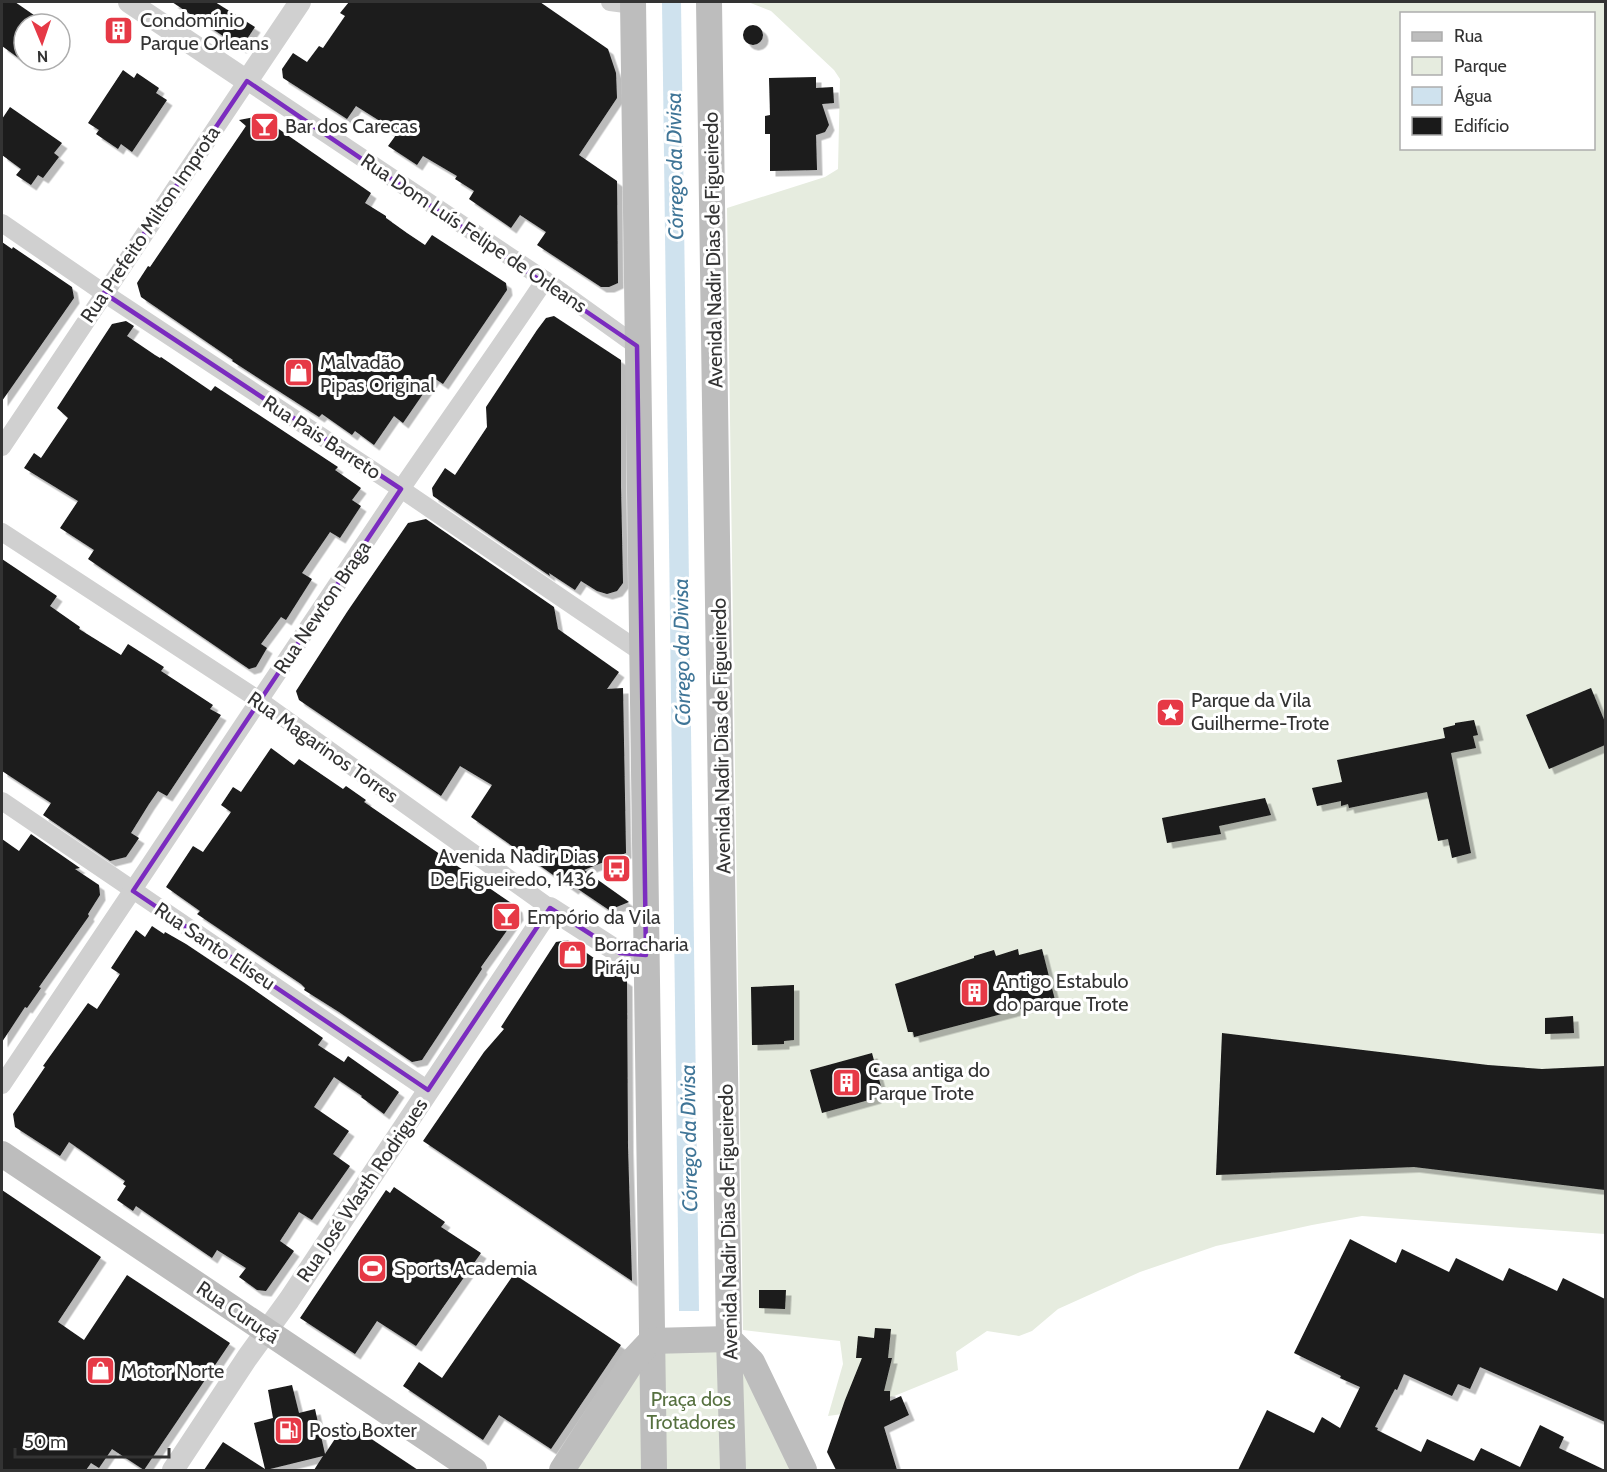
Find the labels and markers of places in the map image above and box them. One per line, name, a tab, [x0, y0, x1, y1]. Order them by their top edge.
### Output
place label: Condomínio Parque Orleans	[140, 8, 269, 55]
building icon: Condomínio Parque Orleans	[103, 15, 135, 47]
bar icon: Bar dos Carecas	[248, 110, 280, 142]
place label: Bar dos Carecas	[285, 114, 417, 138]
place label: Malvadão Pipas Original	[320, 350, 435, 397]
shop icon: Malvadão Pipas Original	[283, 357, 315, 389]
place label: Parque da Vila Guilherme-Trote	[1191, 688, 1329, 735]
place icon: Parque da Vila Guilherme-Trote	[1154, 696, 1186, 728]
place label: Avenida Nadir Dias De Figueiredo, 1436	[430, 844, 596, 891]
bus stop icon: Avenida Nadir Dias De Figueiredo, 1436	[601, 852, 633, 884]
bar icon: Empório da Vila	[490, 901, 522, 933]
place label: Empório da Vila	[527, 905, 661, 929]
place label: Borracharia Piráju	[594, 932, 689, 979]
shop icon: Borracharia Piráju	[557, 939, 589, 971]
place label: Antigo Estabulo do parque Trote	[996, 969, 1129, 1016]
building icon: Antigo Estabulo do parque Trote	[959, 976, 991, 1008]
place label: Casa antiga do Parque Trote	[868, 1058, 990, 1105]
building icon: Casa antiga do Parque Trote	[831, 1066, 863, 1098]
sports icon: Sports Academia	[357, 1252, 389, 1284]
place label: Sports Academia	[394, 1256, 537, 1280]
shop icon: Motor Norte	[84, 1355, 116, 1387]
place label: Motor Norte	[121, 1359, 224, 1383]
fuel station icon: Posto Boxter	[272, 1414, 304, 1446]
place label: Posto Boxter	[309, 1418, 418, 1442]

